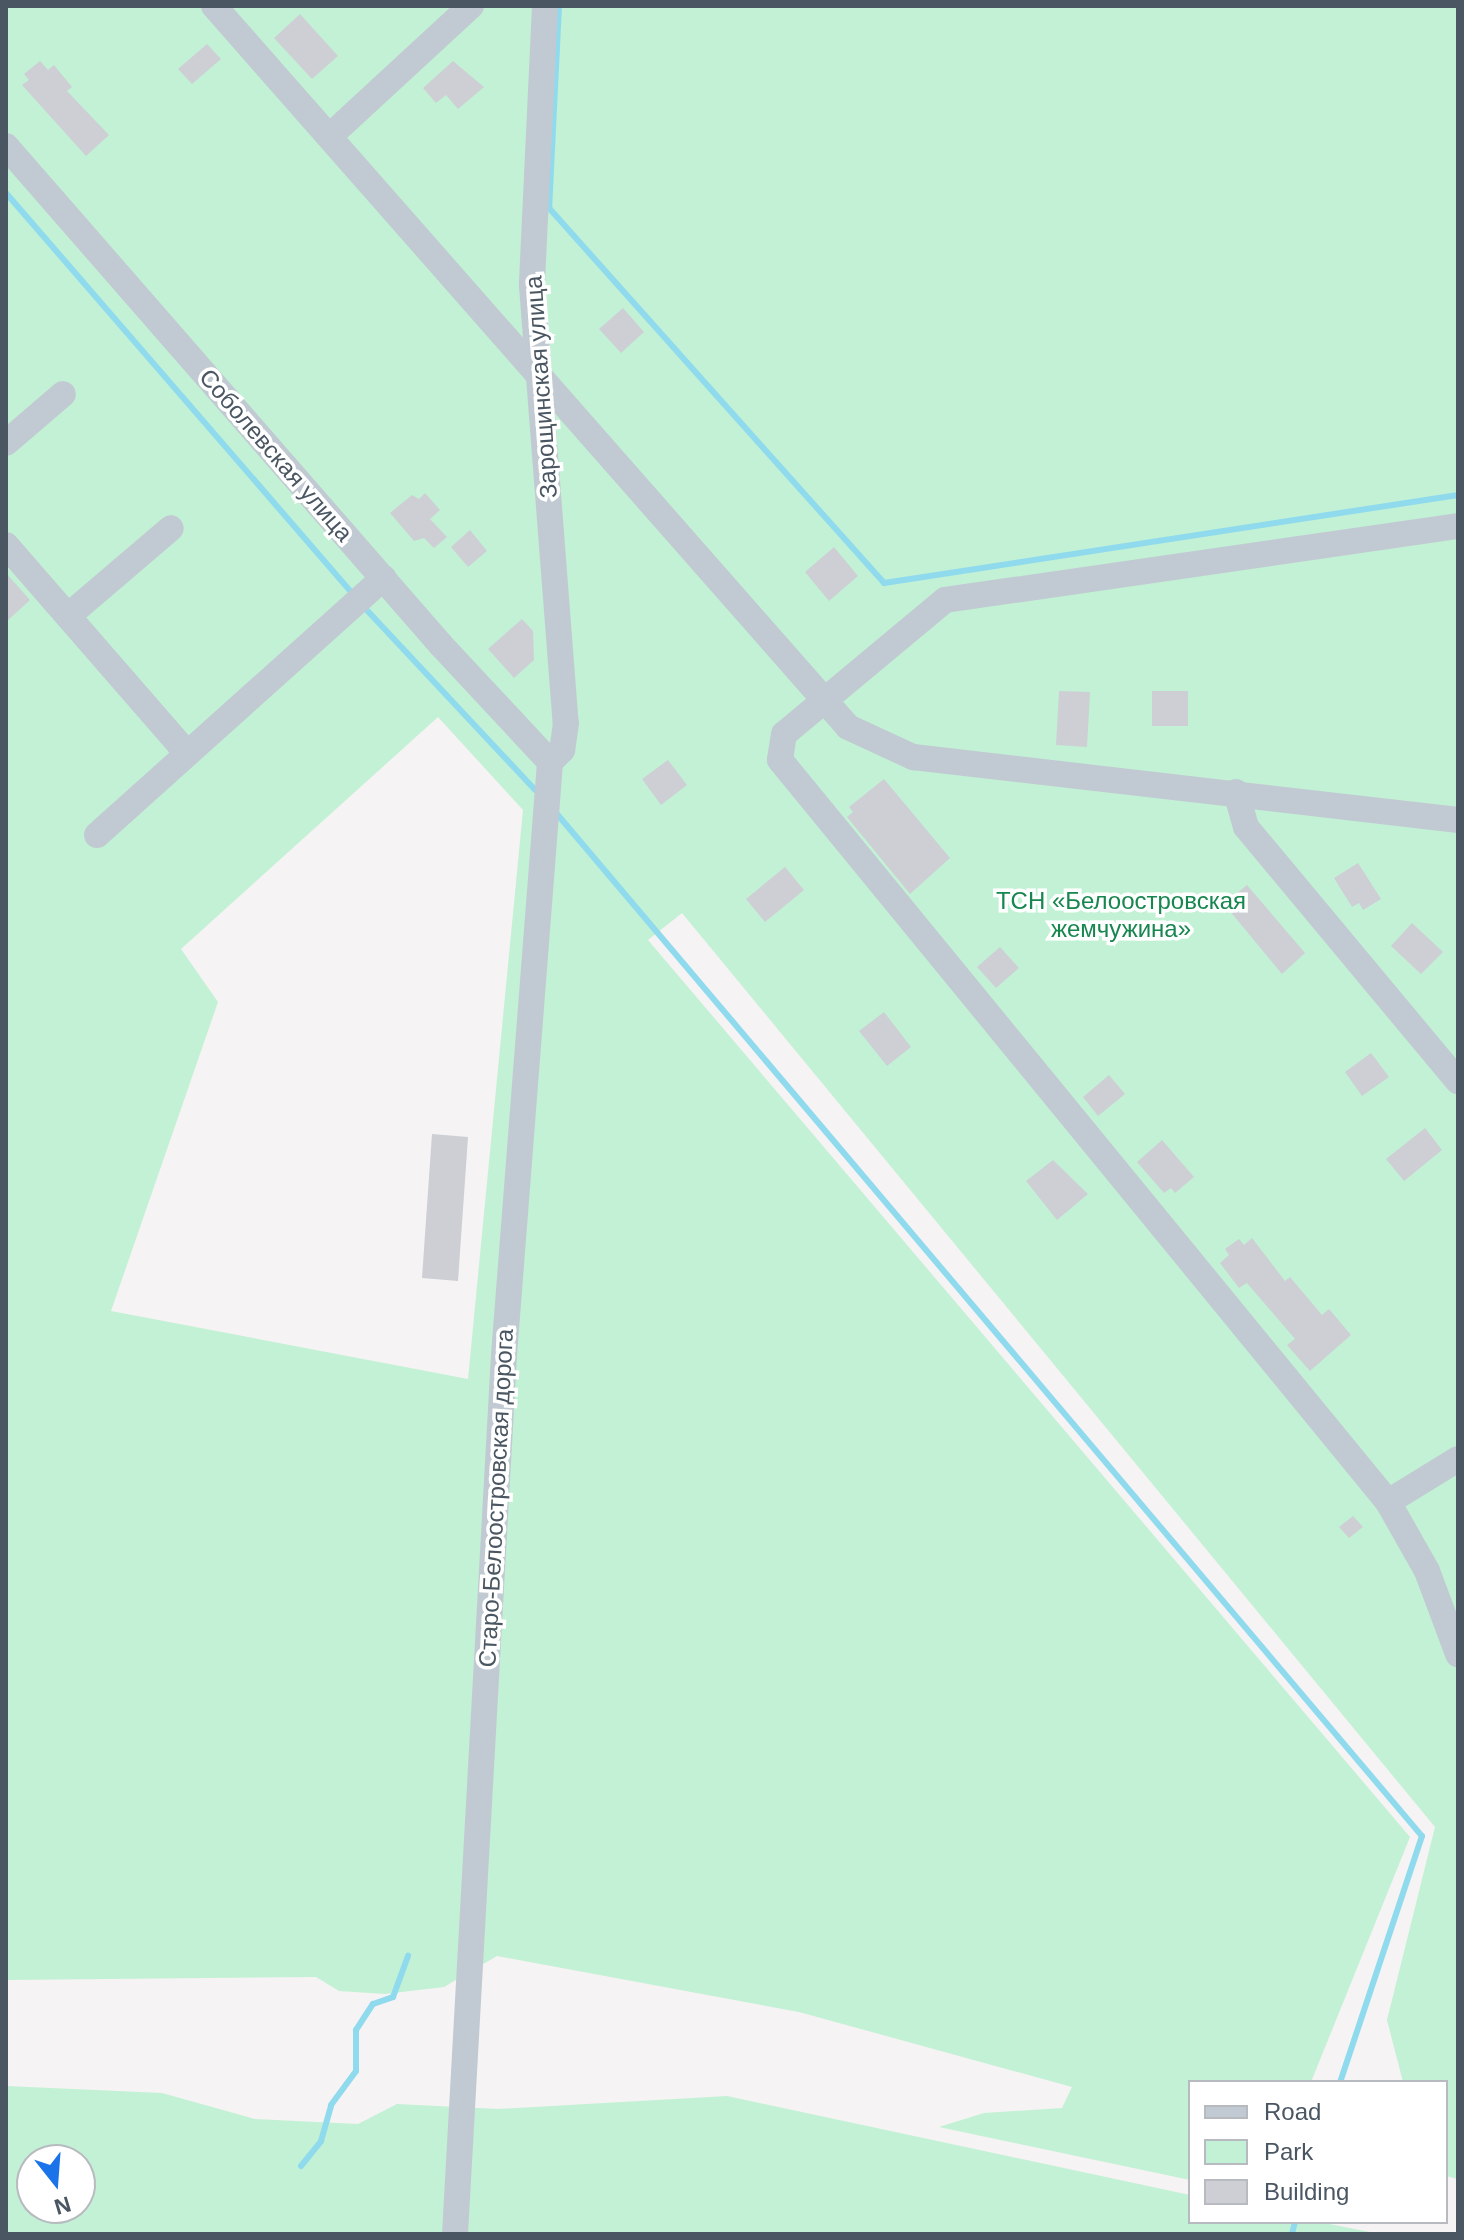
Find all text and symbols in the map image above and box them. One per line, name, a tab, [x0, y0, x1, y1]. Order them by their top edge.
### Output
street label: Зарощинская улица	[519, 275, 563, 499]
street label: Соболевская улица	[193, 363, 359, 547]
park label: ТСН «Белоостровская жемчужина»	[996, 887, 1246, 943]
street label: Старо-Белоостровская дорога	[473, 1328, 519, 1668]
legend	[1188, 2080, 1448, 2224]
text: Road	[1264, 2098, 1321, 2125]
text: Park	[1264, 2138, 1313, 2165]
north arrow	[16, 2144, 96, 2224]
text: Building	[1264, 2178, 1349, 2205]
text: N	[51, 2191, 74, 2220]

